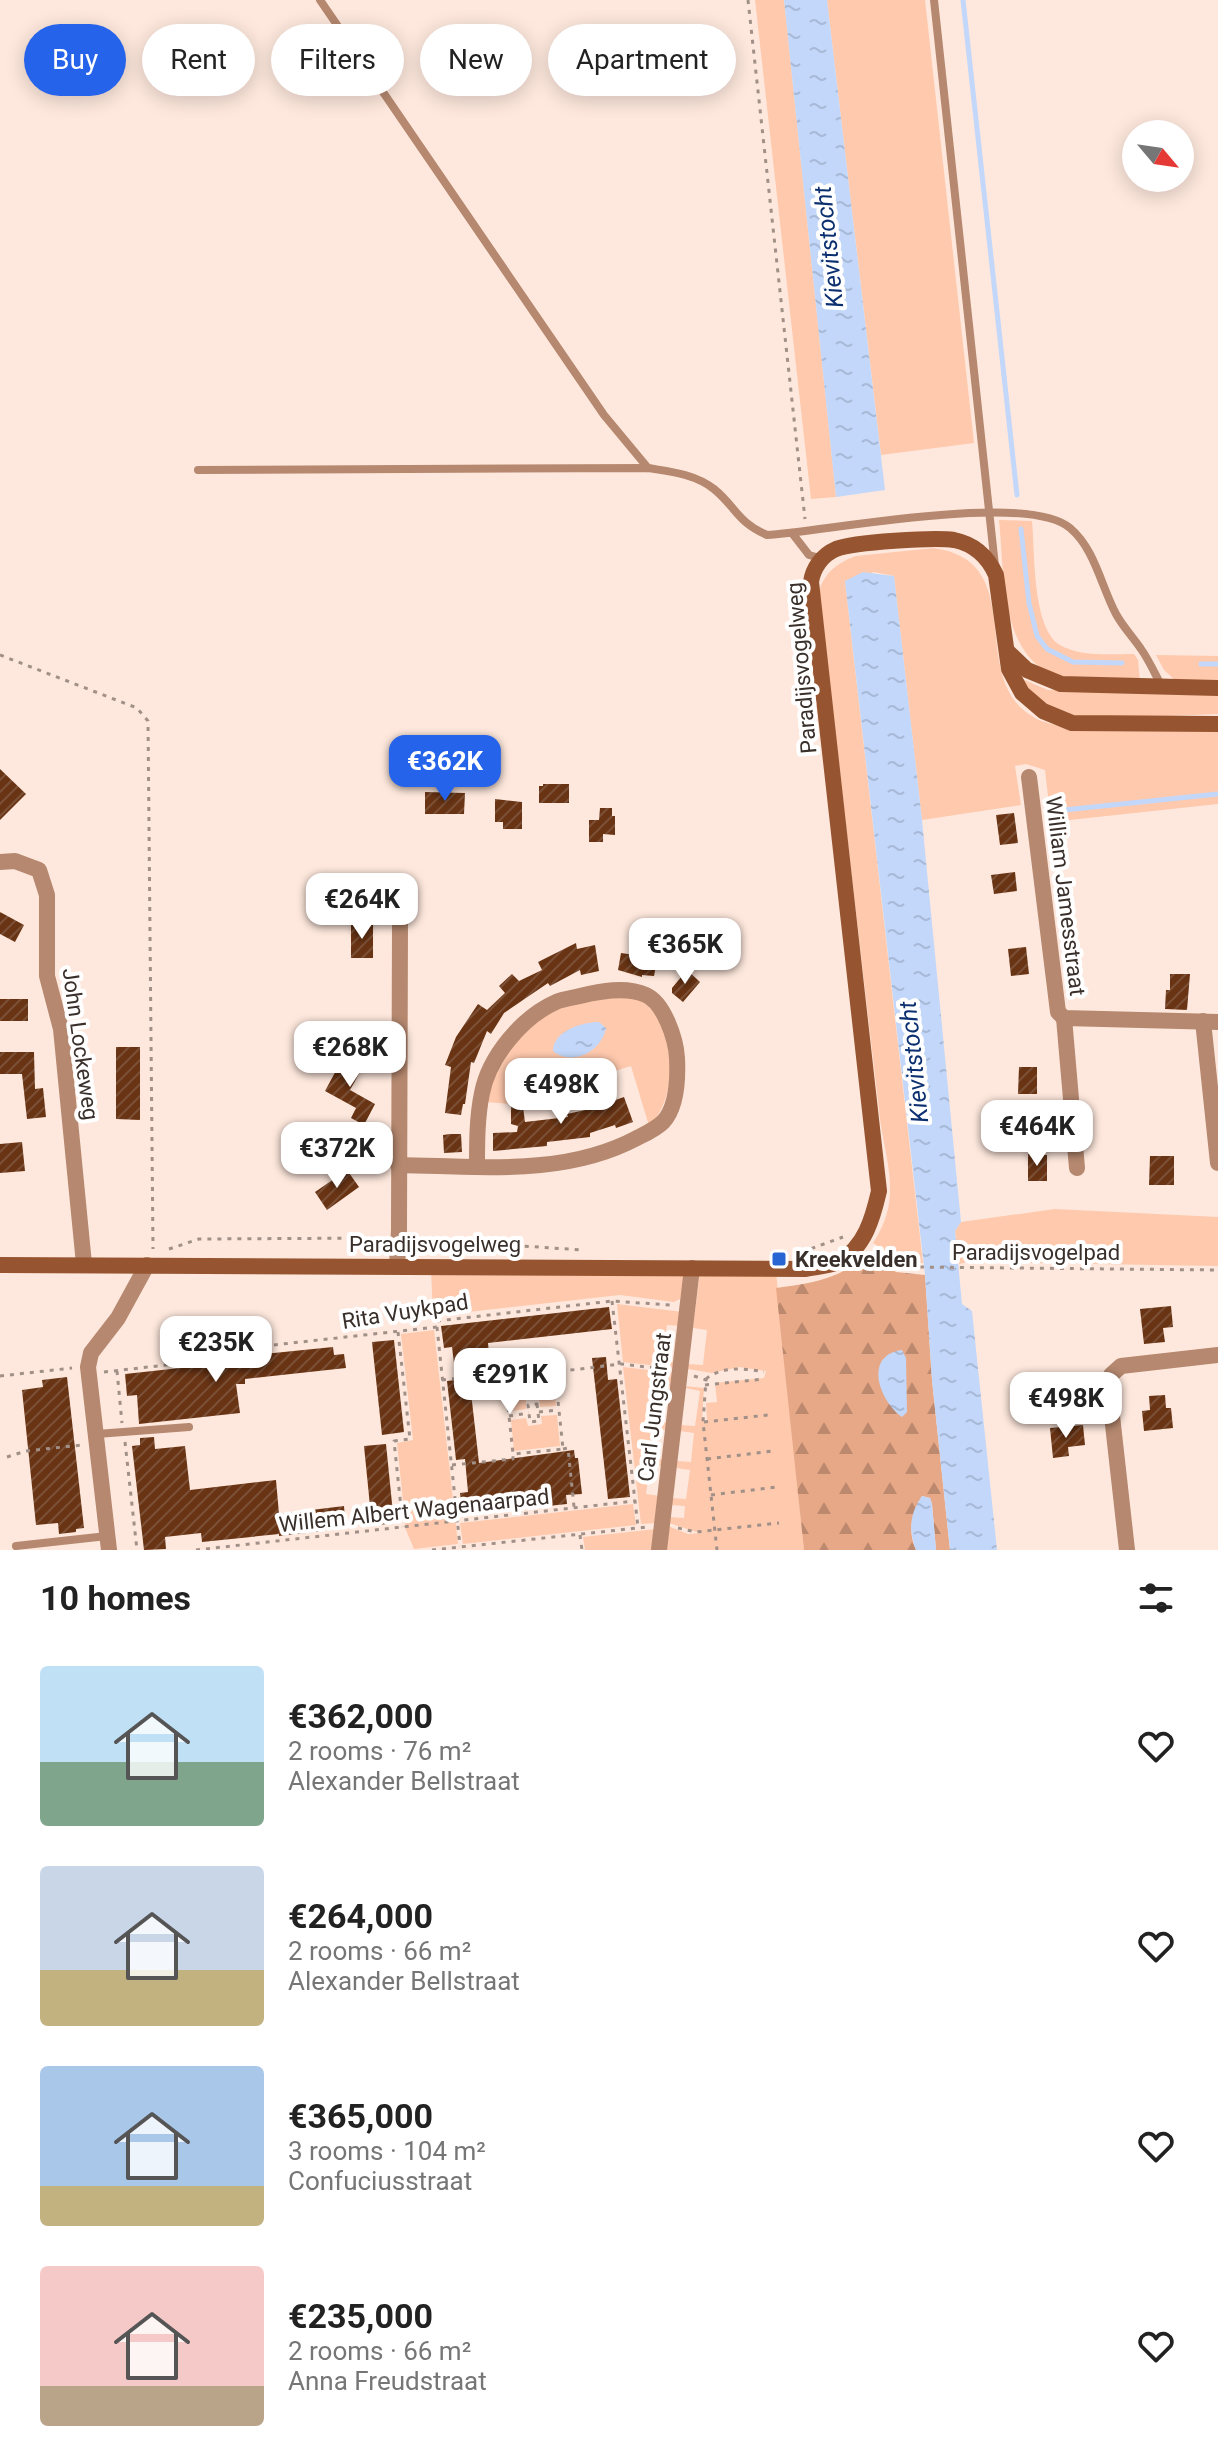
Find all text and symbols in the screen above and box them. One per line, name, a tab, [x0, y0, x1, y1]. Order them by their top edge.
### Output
chip: Buy	[24, 24, 126, 96]
chip: Rent	[142, 24, 255, 96]
chip: Filters	[271, 24, 404, 96]
chip: New	[420, 24, 532, 96]
chip: Apartment	[548, 24, 736, 96]
north arrow	[1122, 120, 1194, 192]
map controls	[1122, 120, 1194, 192]
water label: Kievitstocht	[809, 184, 849, 309]
street label: Paradijsvogelweg	[782, 581, 821, 755]
pin: €362K	[389, 735, 501, 803]
text: €362K	[407, 746, 483, 776]
street label: William Jamesstraat	[1041, 795, 1090, 997]
pin: €264K	[306, 873, 418, 941]
text: €264K	[324, 884, 400, 914]
pin: €365K	[629, 918, 741, 986]
text: €365K	[647, 929, 723, 959]
street label: John Lockeweg	[57, 966, 104, 1122]
water label: Kievitstocht	[894, 999, 934, 1124]
pin: €268K	[294, 1021, 406, 1089]
text: €268K	[312, 1032, 388, 1062]
pin: €498K	[505, 1058, 617, 1126]
text: €498K	[523, 1069, 599, 1099]
pin: €464K	[981, 1100, 1093, 1168]
text: €464K	[999, 1111, 1075, 1141]
pin: €372K	[281, 1122, 393, 1190]
text: €372K	[299, 1133, 375, 1163]
street label: Paradijsvogelweg	[349, 1232, 521, 1257]
street label: Paradijsvogelpad	[952, 1240, 1120, 1265]
place label: Kreekvelden	[795, 1247, 918, 1272]
marker: Kreekvelden	[770, 1250, 788, 1268]
street label: Rita Vuykpad	[340, 1289, 470, 1334]
pin: €235K	[160, 1316, 272, 1384]
text: €235K	[178, 1327, 254, 1357]
street label: Carl Jungstraat	[633, 1331, 676, 1483]
pin: €291K	[454, 1348, 566, 1416]
text: €291K	[472, 1359, 548, 1389]
pin: €498K	[1010, 1372, 1122, 1440]
text: €498K	[1028, 1383, 1104, 1413]
street label: Willem Albert Wagenaarpad	[278, 1484, 551, 1537]
icon: filters	[1134, 1576, 1178, 1620]
text: 10 homes	[40, 1578, 191, 1618]
text: €362,000	[288, 1696, 433, 1736]
icon: home	[104, 1698, 200, 1794]
icon: heart	[1134, 1724, 1178, 1768]
text: 2 rooms · 76 m²	[288, 1736, 471, 1766]
text: Alexander Bellstraat	[288, 1766, 520, 1796]
text: €264,000	[288, 1896, 433, 1936]
icon: home	[104, 1898, 200, 1994]
icon: heart	[1134, 1924, 1178, 1968]
text: 2 rooms · 66 m²	[288, 1936, 471, 1966]
text: Alexander Bellstraat	[288, 1966, 520, 1996]
text: €365,000	[288, 2096, 433, 2136]
icon: home	[104, 2098, 200, 2194]
icon: heart	[1134, 2124, 1178, 2168]
text: 3 rooms · 104 m²	[288, 2136, 486, 2166]
text: Confuciusstraat	[288, 2166, 472, 2196]
text: €235,000	[288, 2296, 433, 2336]
icon: home	[104, 2298, 200, 2394]
icon: heart	[1134, 2324, 1178, 2368]
text: 2 rooms · 66 m²	[288, 2336, 471, 2366]
text: Anna Freudstraat	[288, 2366, 487, 2396]

